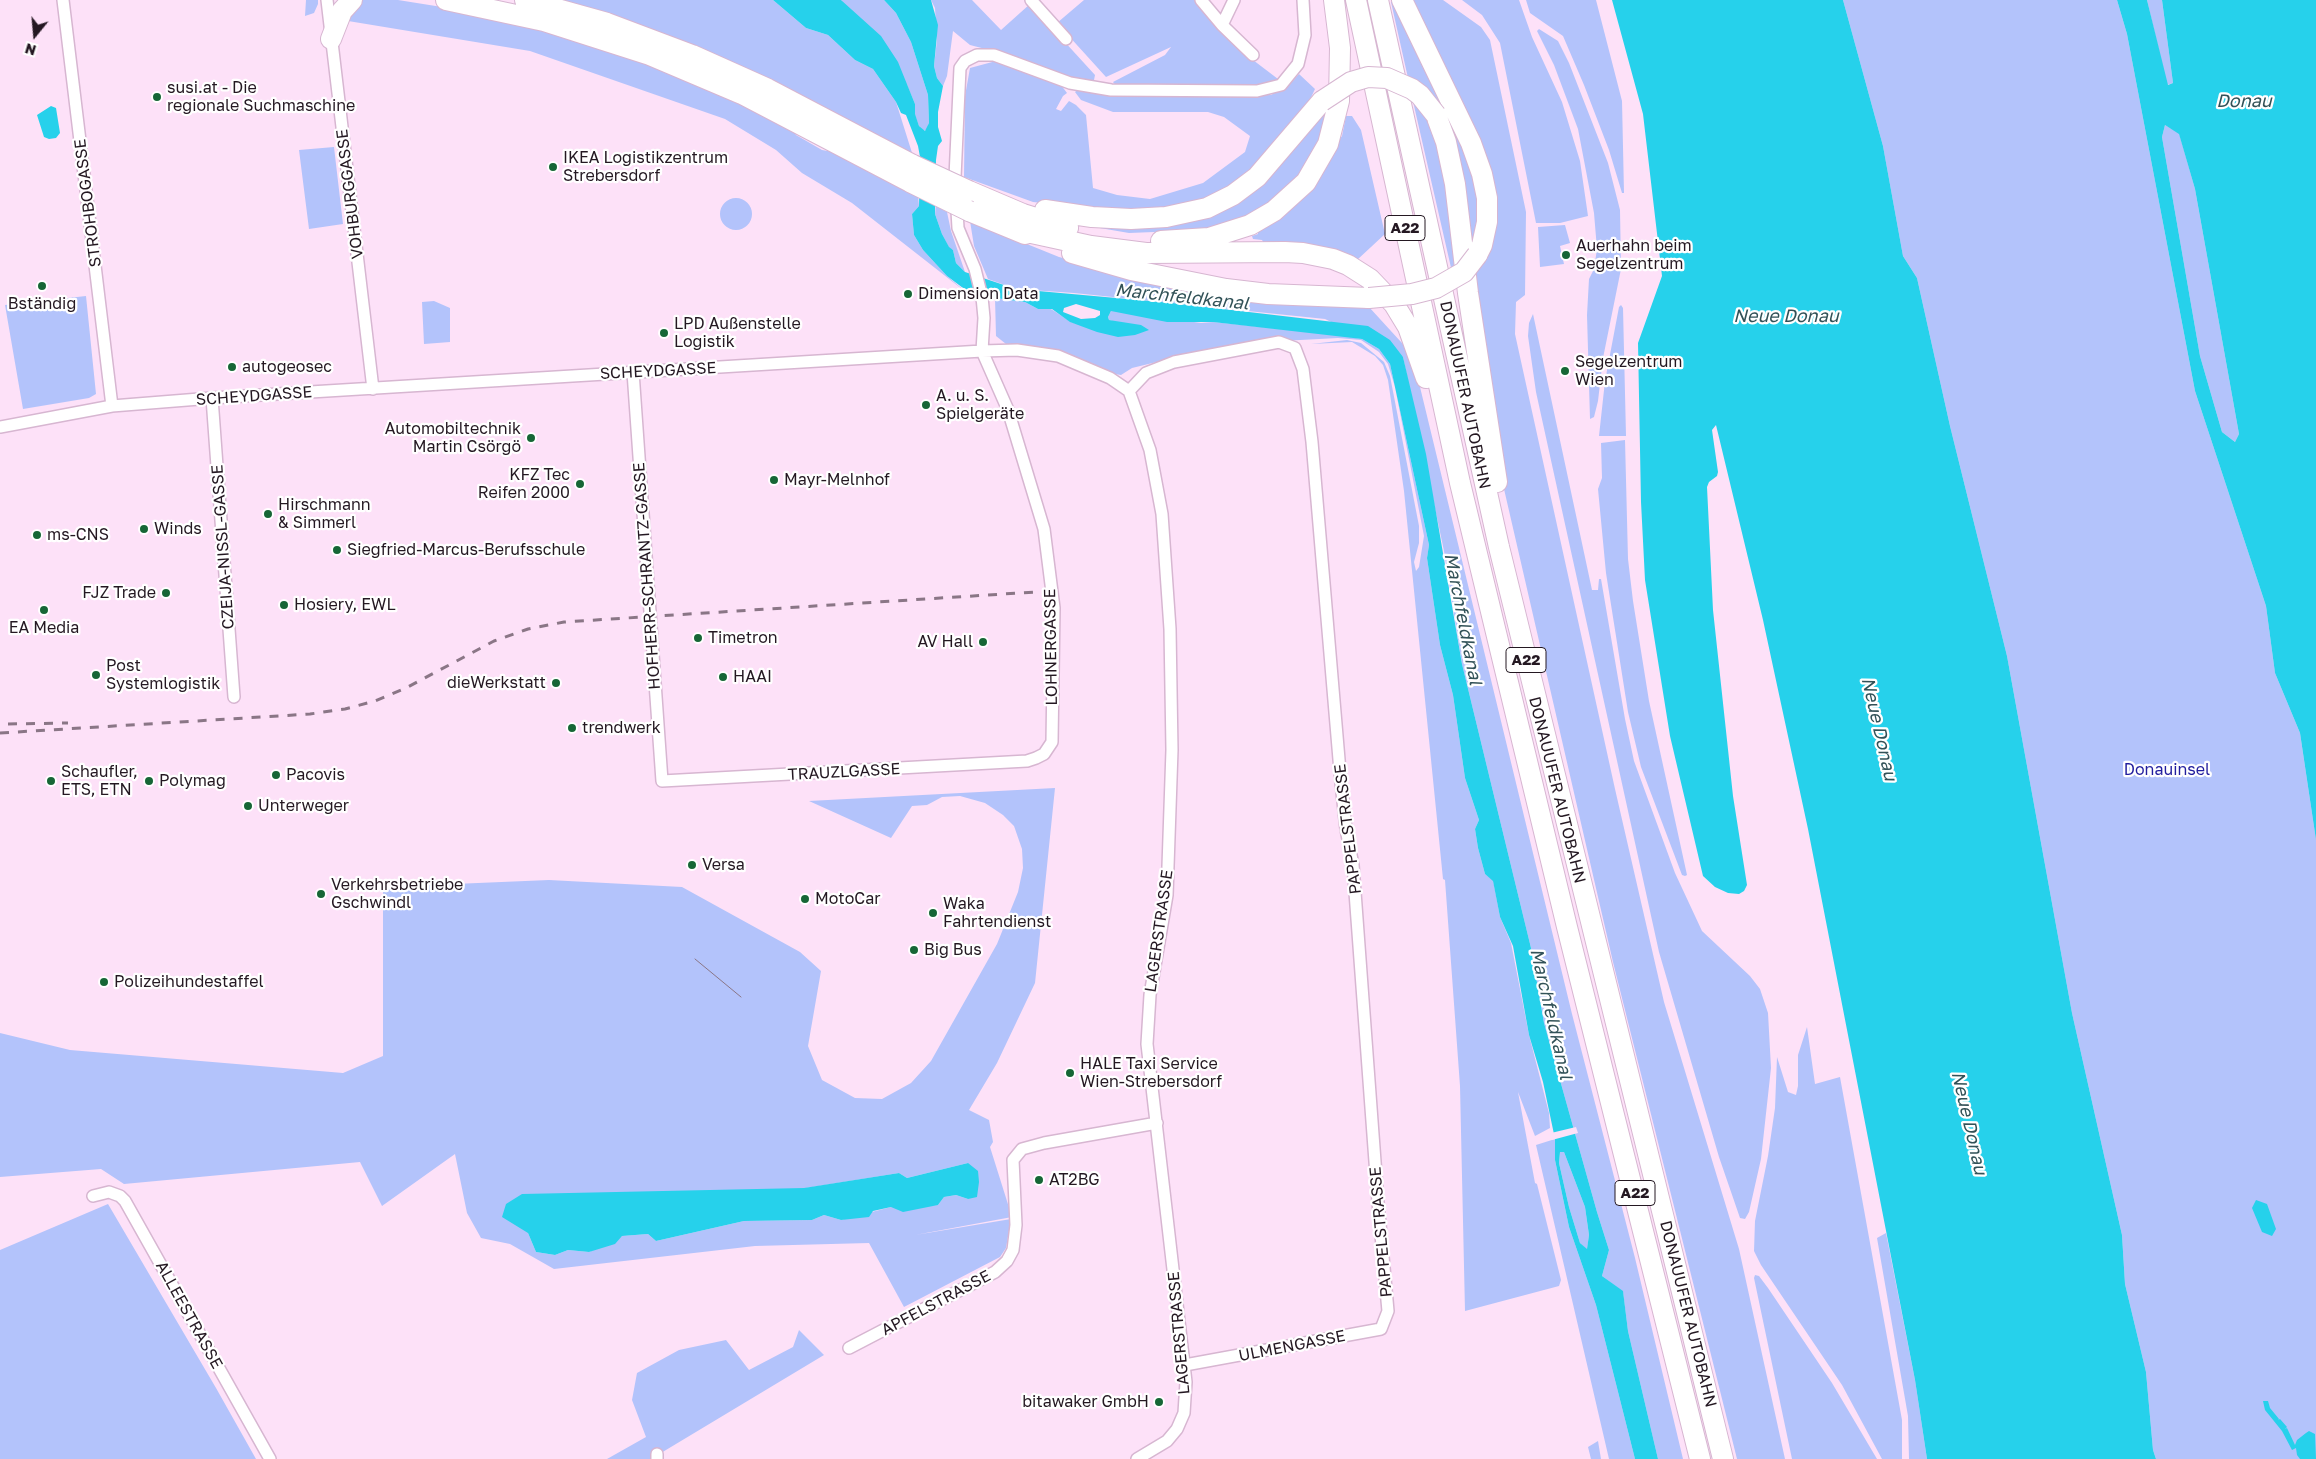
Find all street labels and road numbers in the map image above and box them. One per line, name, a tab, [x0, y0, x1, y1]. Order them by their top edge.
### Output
street label: VOHBURGGASSE	[333, 128, 367, 260]
street label: STROHBOGASSE	[71, 138, 105, 268]
road number: A22	[1385, 216, 1425, 240]
street label: DONAUUFER AUTOBAHN	[1436, 299, 1494, 491]
street label: SCHEYDGASSE	[599, 358, 717, 384]
street label: SCHEYDGASSE	[195, 382, 313, 410]
street label: HOFHERR-SCHRANTZ-GASSE	[629, 462, 665, 690]
street label: CZEIJA-NISSL-GASSE	[208, 464, 238, 630]
street label: LOHNERGASSE	[1040, 588, 1062, 706]
road number: A22	[1506, 648, 1546, 672]
street label: DONAUUFER AUTOBAHN	[1524, 695, 1590, 885]
street label: TRAUZLGASSE	[787, 759, 901, 785]
street label: PAPPELSTRASSE	[1330, 763, 1366, 895]
street label: LAGERSTRASSE	[1141, 868, 1177, 994]
street label: PAPPELSTRASSE	[1366, 1166, 1396, 1298]
road number: A22	[1615, 1180, 1655, 1206]
street label: DONAUUFER AUTOBAHN	[1655, 1219, 1721, 1409]
street label: ALLEESTRASSE	[151, 1258, 227, 1372]
street label: APFELSTRASSE	[878, 1266, 994, 1340]
street label: LAGERSTRASSE	[1164, 1271, 1194, 1395]
street label: ULMENGASSE	[1237, 1326, 1347, 1366]

